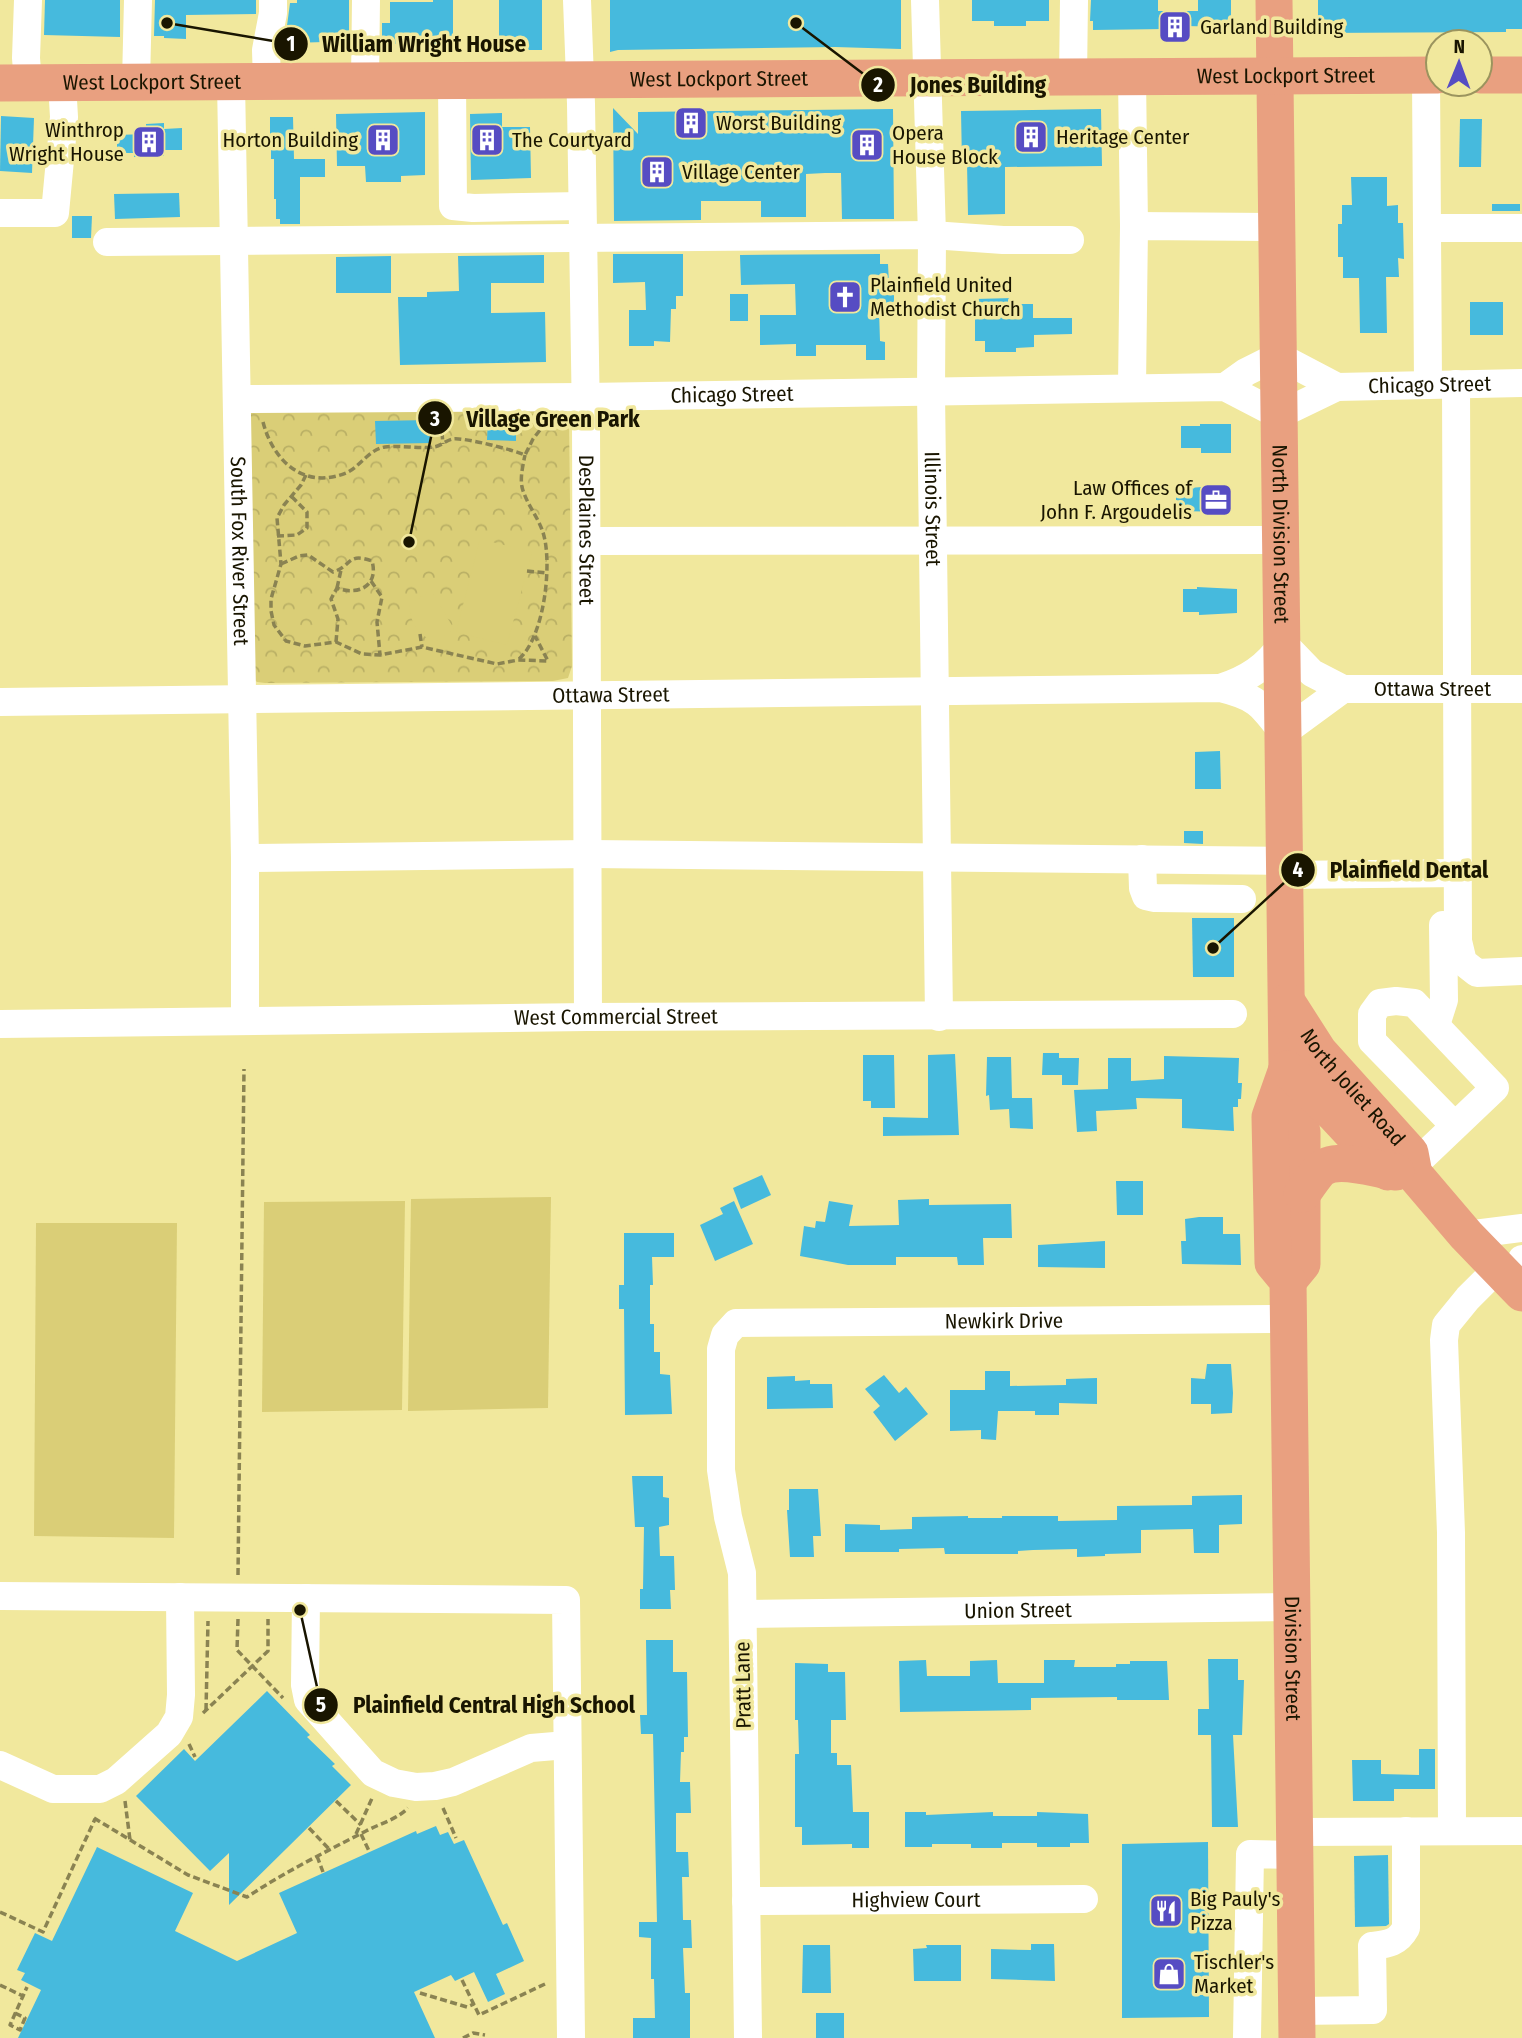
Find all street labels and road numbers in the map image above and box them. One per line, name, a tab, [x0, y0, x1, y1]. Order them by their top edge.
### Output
street label: West Lockport Street	[1197, 62, 1375, 89]
street label: West Lockport Street	[630, 66, 808, 92]
street label: West Lockport Street	[63, 69, 241, 96]
street label: Chicago Street	[1368, 371, 1492, 399]
street label: Chicago Street	[670, 381, 794, 409]
street label: North Division Street	[1266, 444, 1295, 624]
street label: Illinois Street	[919, 451, 946, 567]
street label: DesPlaines Street	[573, 455, 600, 605]
street label: South Fox River Street	[225, 456, 254, 646]
street label: Ottawa Street	[1374, 676, 1491, 702]
street label: Ottawa Street	[552, 681, 670, 709]
street label: West Commercial Street	[514, 1003, 718, 1031]
street label: North Joliet Road	[1295, 1024, 1411, 1152]
street label: Newkirk Drive	[945, 1308, 1063, 1334]
street label: Division Street	[1279, 1596, 1306, 1721]
street label: Union Street	[964, 1597, 1072, 1624]
street label: Pratt Lane	[729, 1641, 757, 1729]
street label: Highview Court	[851, 1887, 981, 1913]

